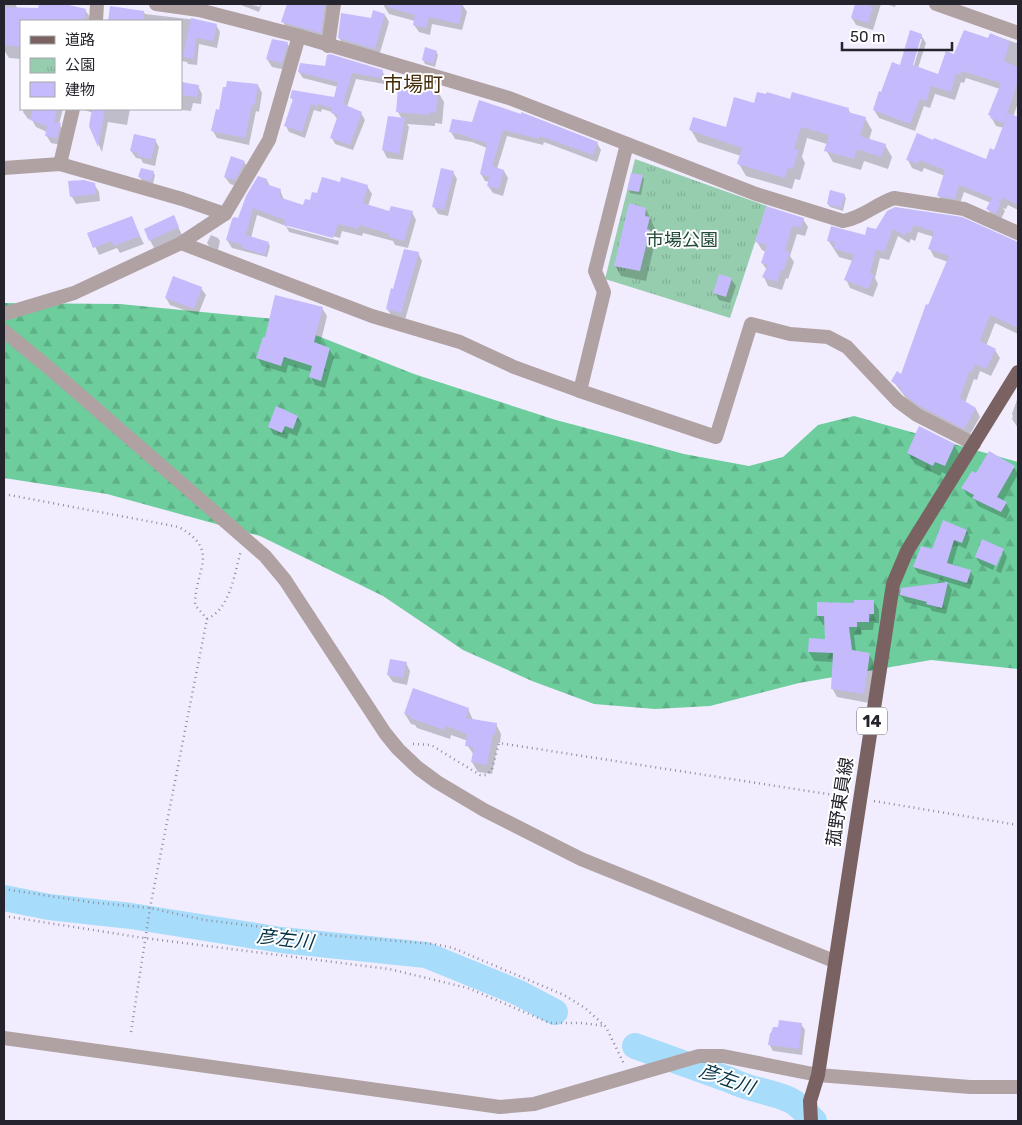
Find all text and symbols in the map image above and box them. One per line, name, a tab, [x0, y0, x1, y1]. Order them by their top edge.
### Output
legend	[20, 20, 182, 110]
scale bar	[842, 20, 952, 52]
text: 50 m	[850, 28, 885, 46]
text: 道路	[65, 31, 95, 49]
text: 公園	[65, 56, 95, 74]
district label: 市場町	[383, 72, 443, 96]
text: 建物	[65, 81, 95, 99]
park label: 市場公園	[646, 229, 718, 251]
road number: 14	[857, 708, 887, 734]
street label: 菰野東員線	[822, 756, 858, 848]
water label: 彦左川	[255, 924, 317, 954]
water label: 彦左川	[696, 1059, 760, 1100]

